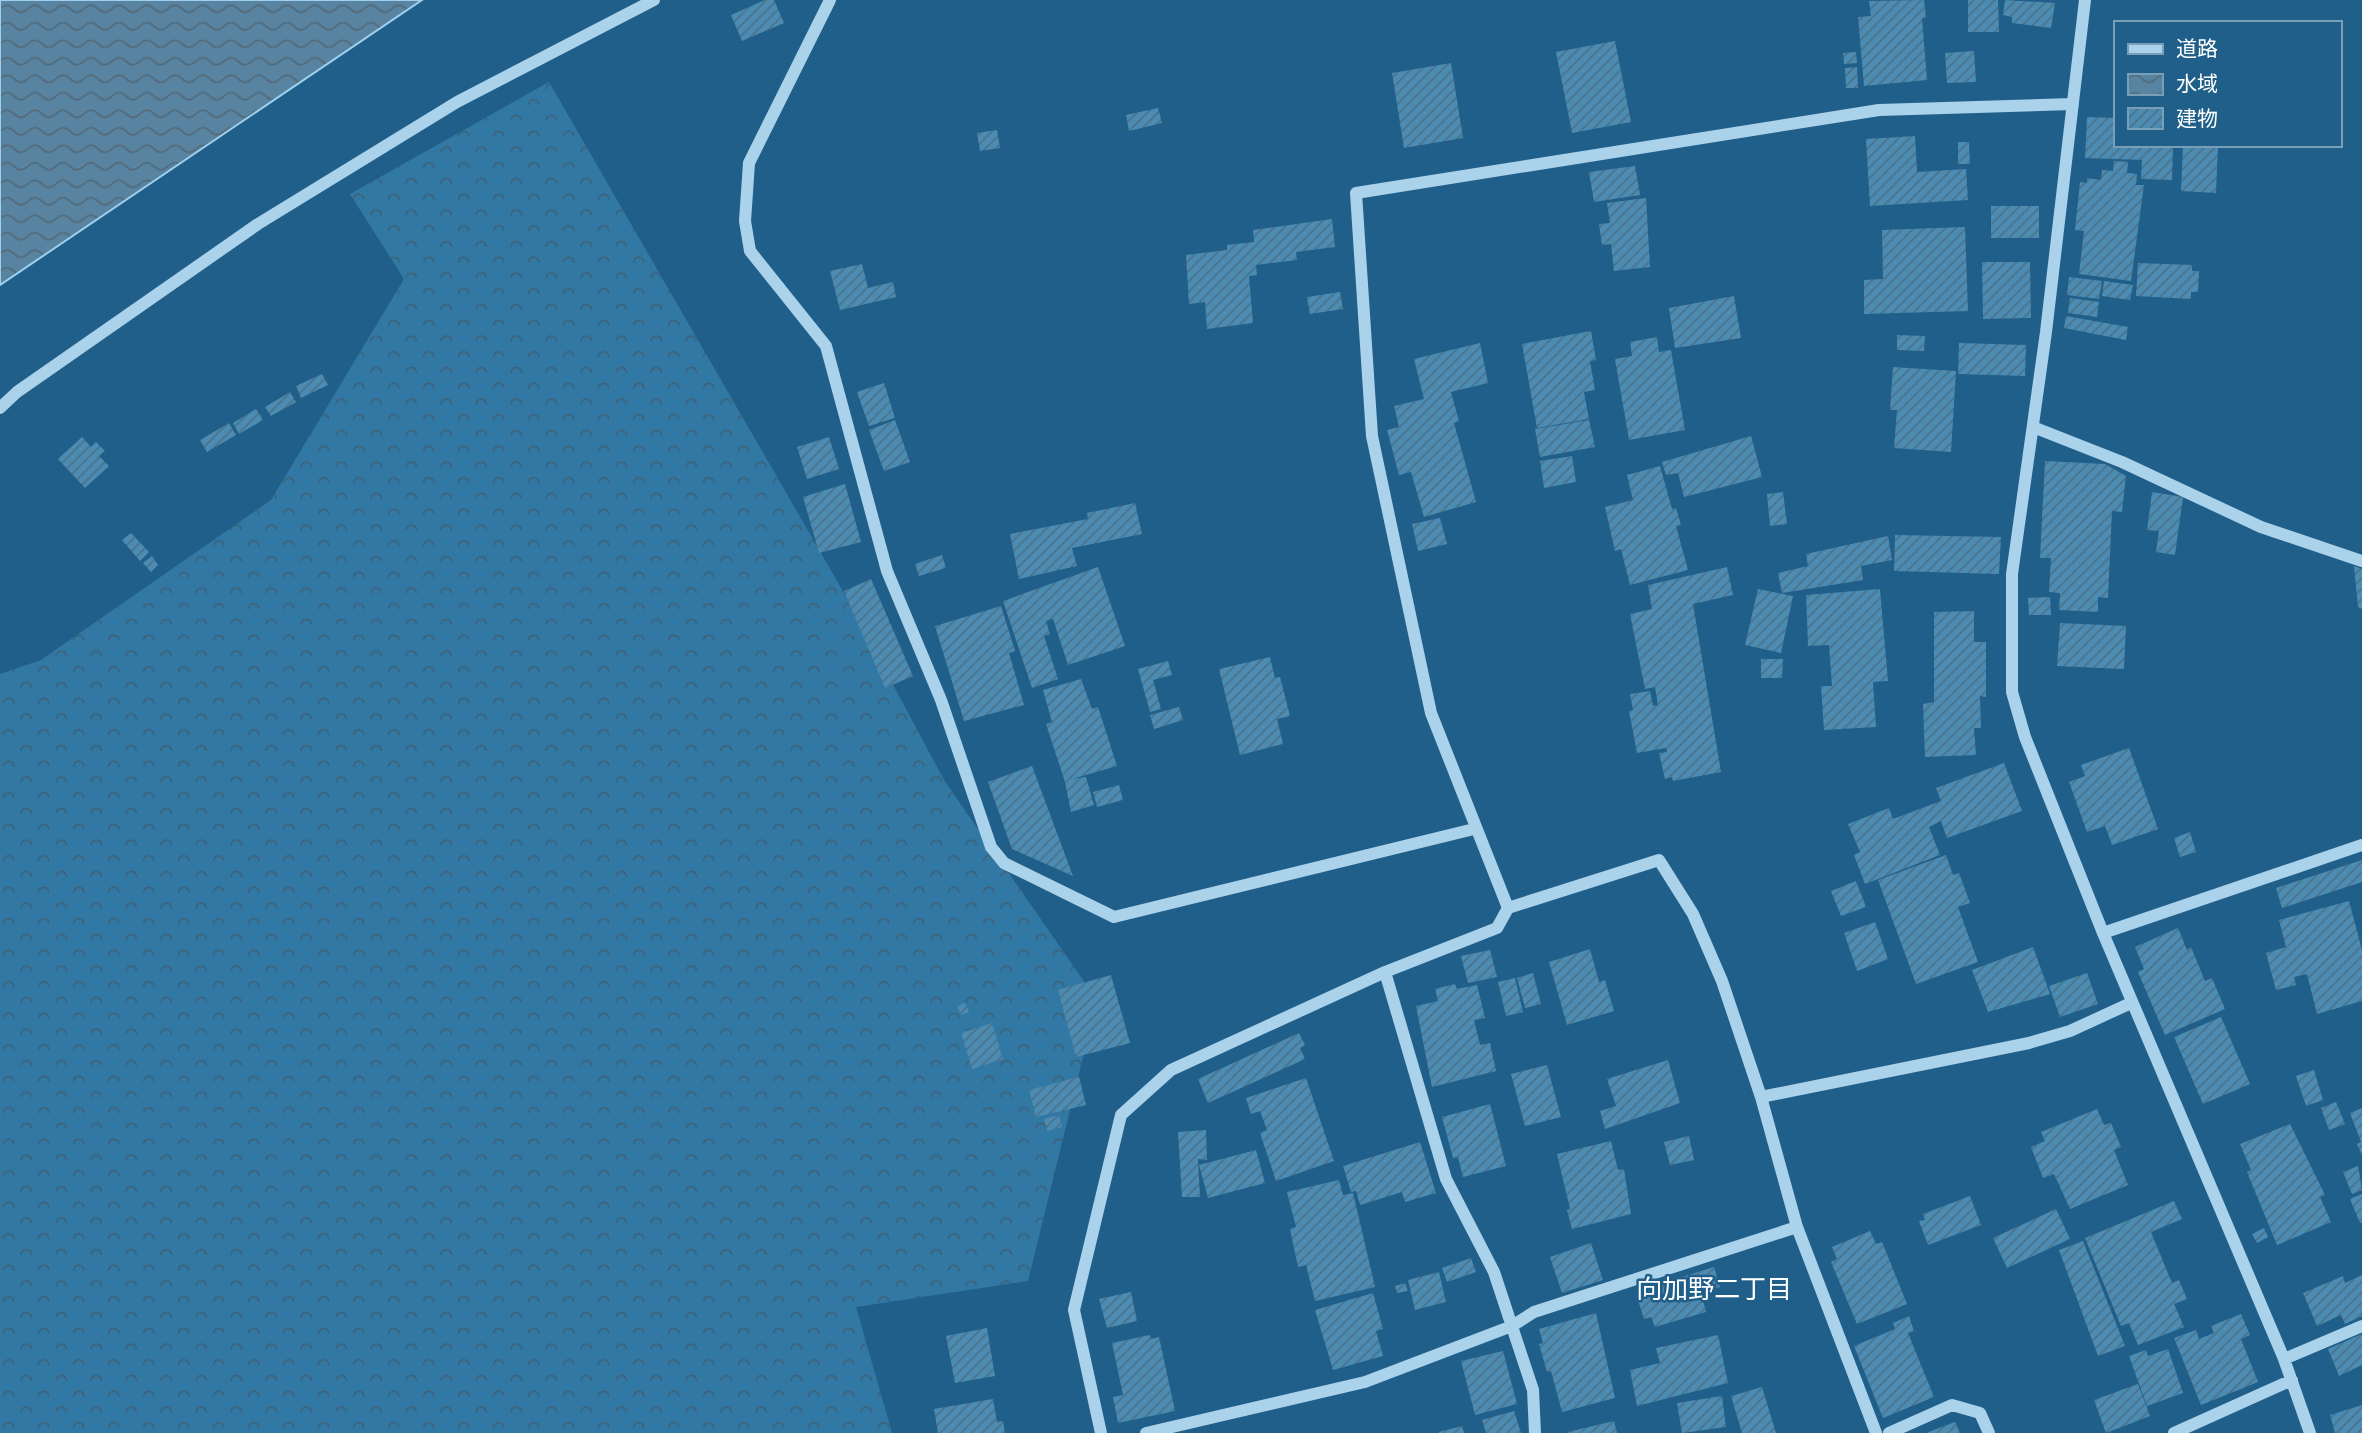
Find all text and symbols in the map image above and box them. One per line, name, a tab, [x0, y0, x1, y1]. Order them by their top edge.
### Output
legend	[2114, 21, 2341, 147]
text: 道路	[2176, 35, 2218, 60]
text: 水域	[2176, 70, 2218, 95]
text: 建物	[2176, 105, 2218, 130]
district label: 向加野二丁目	[1636, 1272, 1792, 1304]

